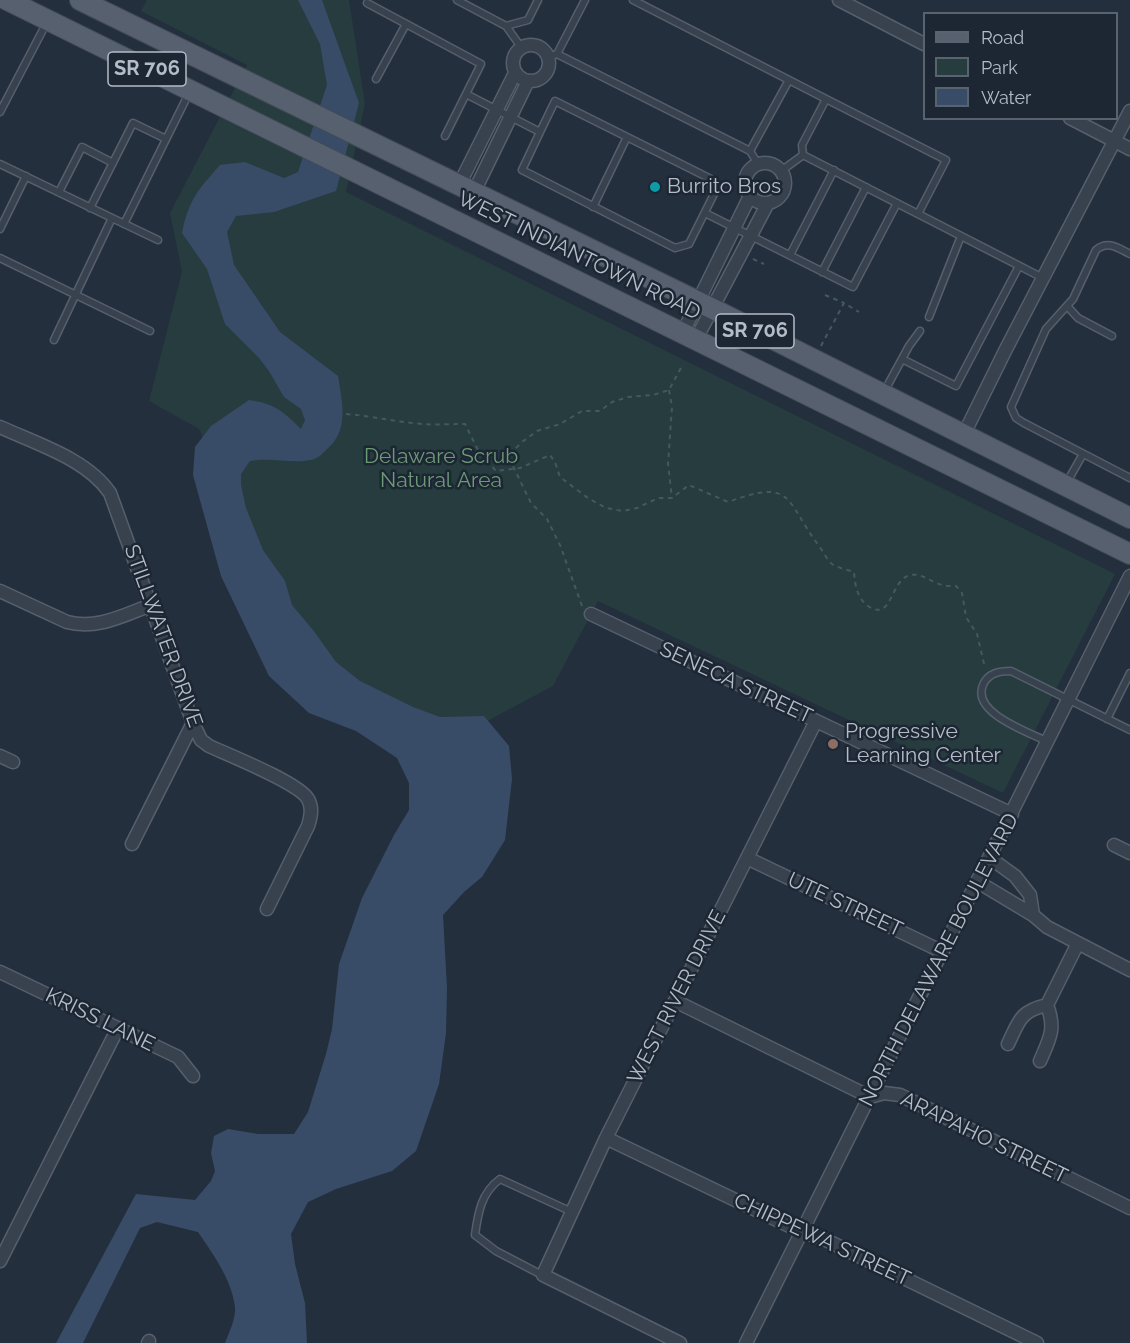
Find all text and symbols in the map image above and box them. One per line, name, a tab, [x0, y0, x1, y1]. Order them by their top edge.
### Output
legend	[923, 12, 1118, 120]
text: Road	[981, 27, 1024, 48]
road number: SR 706	[108, 52, 186, 86]
text: Park	[981, 57, 1018, 78]
text: Water	[981, 87, 1031, 108]
place label: Burrito Bros	[667, 174, 781, 200]
marker: Burrito Bros	[648, 180, 662, 194]
street label: WEST INDIANTOWN ROAD	[454, 186, 704, 326]
road number: SR 706	[716, 314, 794, 348]
park label: Delaware Scrub Natural Area	[364, 444, 518, 494]
street label: STILLWATER DRIVE	[118, 541, 208, 731]
street label: SENECA STREET	[656, 637, 816, 729]
place label: Progressive Learning Center	[845, 719, 1001, 769]
marker: Progressive Learning Center	[826, 737, 840, 751]
street label: NORTH DELAWARE BOULEVARD	[854, 809, 1024, 1111]
street label: UTE STREET	[783, 867, 907, 943]
street label: WEST RIVER DRIVE	[622, 906, 732, 1088]
street label: KRISS LANE	[41, 983, 159, 1057]
street label: ARAPAHO STREET	[896, 1087, 1072, 1189]
street label: CHIPPEWA STREET	[730, 1188, 914, 1292]

